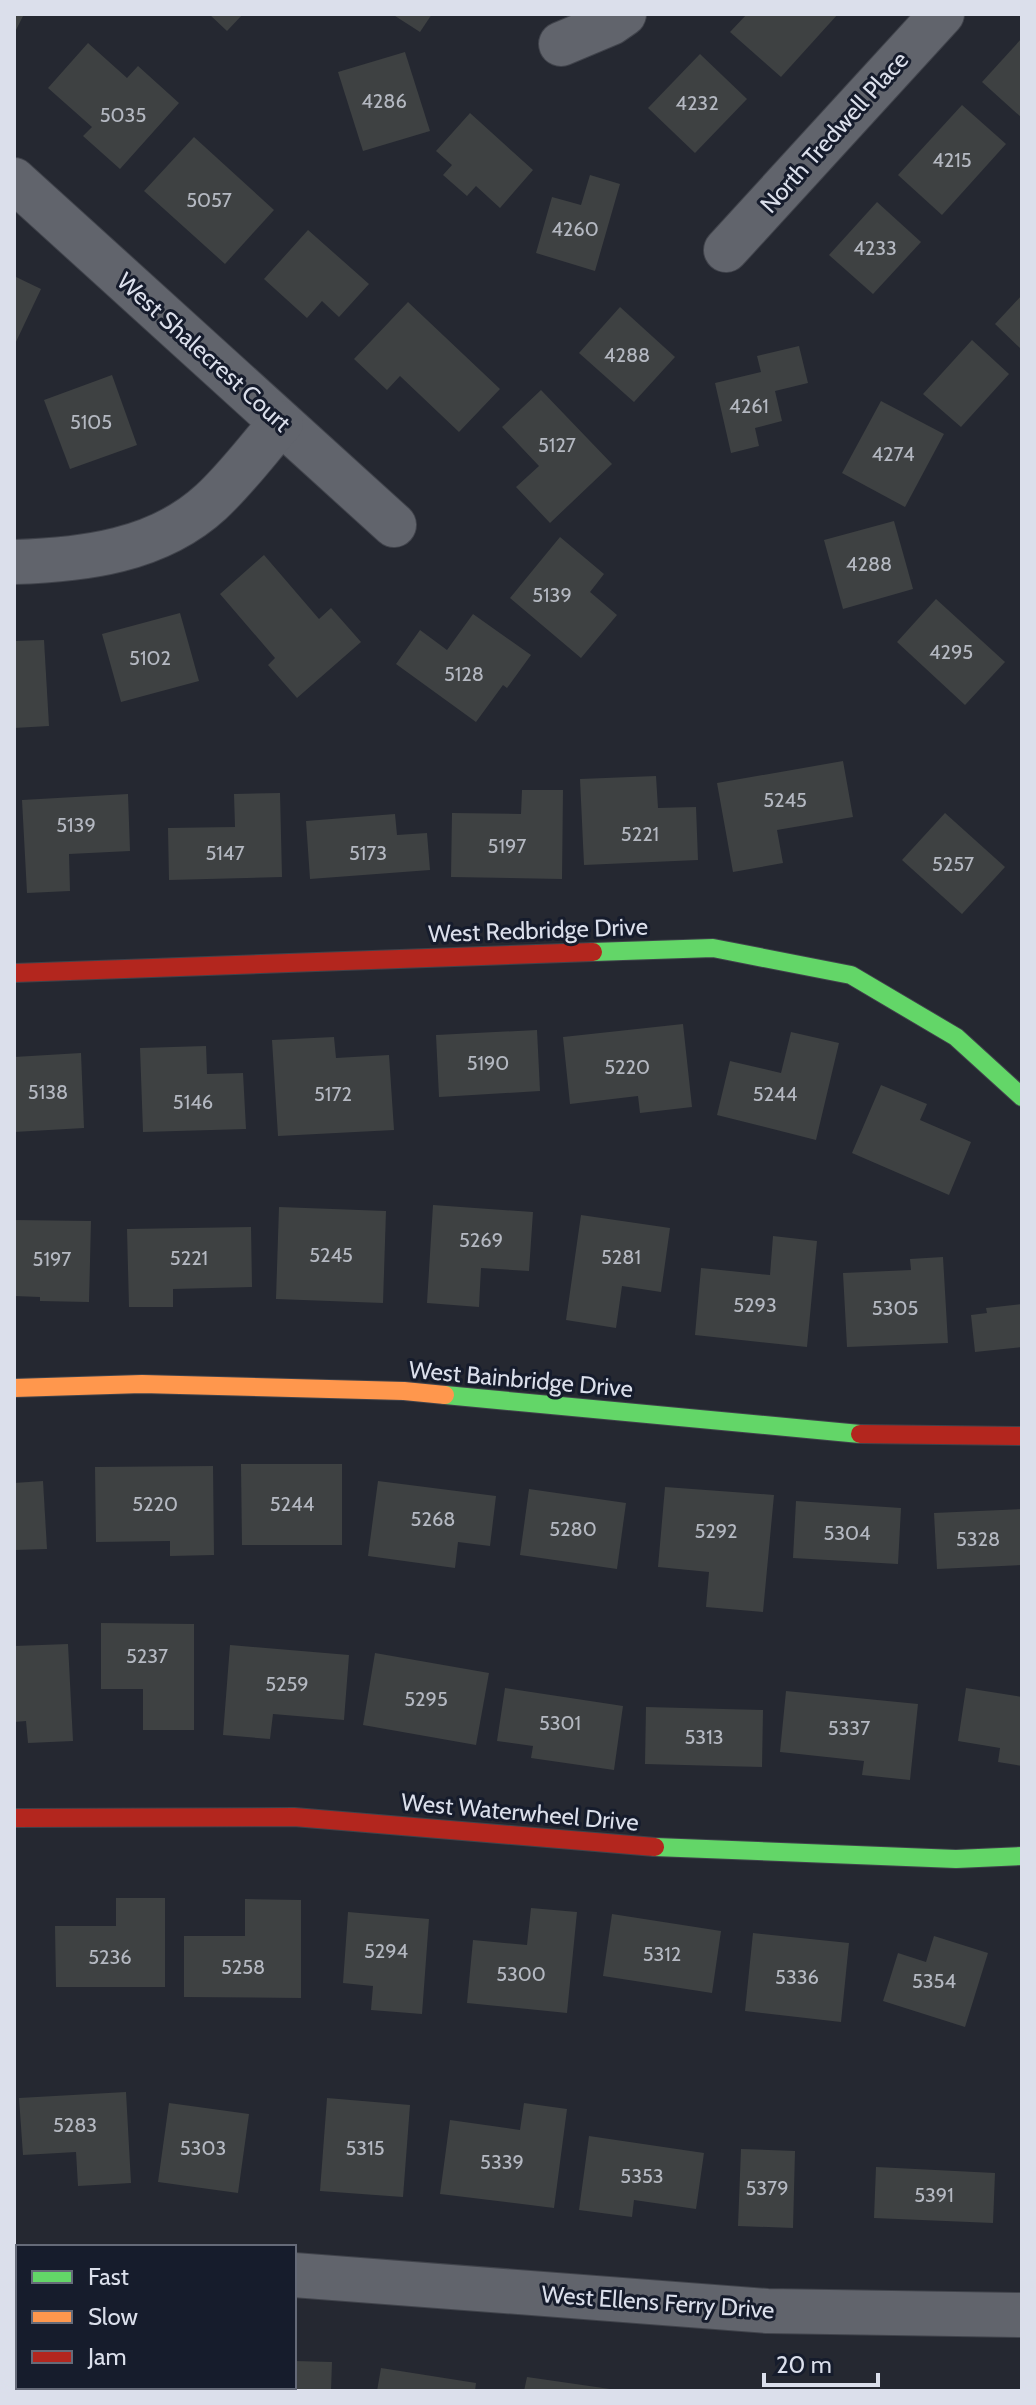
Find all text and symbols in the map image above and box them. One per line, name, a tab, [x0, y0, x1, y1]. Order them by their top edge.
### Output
street label: North Tredwell Place	[754, 45, 914, 219]
house number: 4286	[361, 89, 407, 113]
house number: 4232	[675, 91, 719, 115]
house number: 5035	[100, 103, 146, 127]
house number: 4215	[932, 148, 972, 172]
house number: 5057	[186, 188, 232, 212]
house number: 4260	[551, 217, 599, 241]
house number: 4233	[853, 236, 897, 260]
street label: West Shalecrest Court	[111, 266, 297, 438]
house number: 4288	[604, 343, 650, 367]
house number: 4261	[729, 394, 769, 418]
house number: 5105	[70, 410, 112, 434]
house number: 5127	[538, 433, 576, 457]
house number: 4274	[872, 442, 915, 466]
house number: 4288	[846, 552, 892, 576]
house number: 5139	[532, 583, 572, 607]
house number: 4295	[929, 640, 973, 664]
house number: 5102	[129, 646, 171, 670]
house number: 5128	[444, 662, 484, 686]
house number: 5245	[763, 788, 807, 812]
house number: 5139	[56, 813, 96, 837]
house number: 5221	[621, 822, 659, 846]
house number: 5197	[488, 834, 526, 858]
house number: 5147	[206, 841, 244, 865]
house number: 5173	[349, 841, 387, 865]
house number: 5257	[932, 852, 974, 876]
street label: West Redbridge Drive	[428, 912, 648, 948]
house number: 5190	[467, 1051, 509, 1075]
house number: 5220	[604, 1055, 650, 1079]
house number: 5138	[28, 1080, 68, 1104]
house number: 5172	[314, 1082, 352, 1106]
house number: 5244	[753, 1082, 798, 1106]
house number: 5146	[173, 1090, 213, 1114]
house number: 5269	[459, 1228, 503, 1252]
house number: 5245	[309, 1243, 353, 1267]
house number: 5281	[601, 1245, 641, 1269]
house number: 5221	[170, 1246, 208, 1270]
house number: 5197	[33, 1247, 71, 1271]
house number: 5293	[733, 1293, 777, 1317]
house number: 5305	[872, 1296, 918, 1320]
street label: West Bainbridge Drive	[408, 1355, 634, 1403]
house number: 5220	[132, 1492, 178, 1516]
house number: 5244	[270, 1492, 315, 1516]
house number: 5268	[411, 1507, 455, 1531]
house number: 5280	[549, 1517, 597, 1541]
house number: 5292	[694, 1519, 738, 1543]
house number: 5304	[823, 1521, 871, 1545]
house number: 5328	[956, 1527, 1000, 1551]
house number: 5237	[126, 1644, 168, 1668]
house number: 5259	[265, 1672, 309, 1696]
house number: 5295	[404, 1687, 448, 1711]
house number: 5301	[539, 1711, 581, 1735]
house number: 5337	[828, 1716, 870, 1740]
house number: 5313	[685, 1725, 723, 1749]
street label: West Waterwheel Drive	[400, 1787, 640, 1837]
house number: 5294	[364, 1939, 409, 1963]
house number: 5312	[643, 1942, 681, 1966]
house number: 5236	[88, 1945, 132, 1969]
house number: 5258	[221, 1955, 265, 1979]
house number: 5300	[496, 1962, 546, 1986]
house number: 5336	[775, 1965, 819, 1989]
house number: 5354	[912, 1969, 956, 1993]
house number: 5283	[53, 2113, 97, 2137]
house number: 5303	[180, 2136, 226, 2160]
house number: 5315	[346, 2136, 384, 2160]
house number: 5339	[480, 2150, 524, 2174]
house number: 5353	[620, 2164, 664, 2188]
house number: 5379	[745, 2176, 789, 2200]
house number: 5391	[914, 2183, 954, 2207]
legend	[16, 2245, 296, 2389]
text: Fast	[88, 2262, 129, 2291]
street label: West Ellens Ferry Drive	[541, 2279, 775, 2325]
text: Slow	[88, 2302, 138, 2331]
scale bar	[764, 2337, 878, 2387]
text: Jam	[87, 2342, 126, 2371]
text: 20 m	[776, 2350, 832, 2379]

